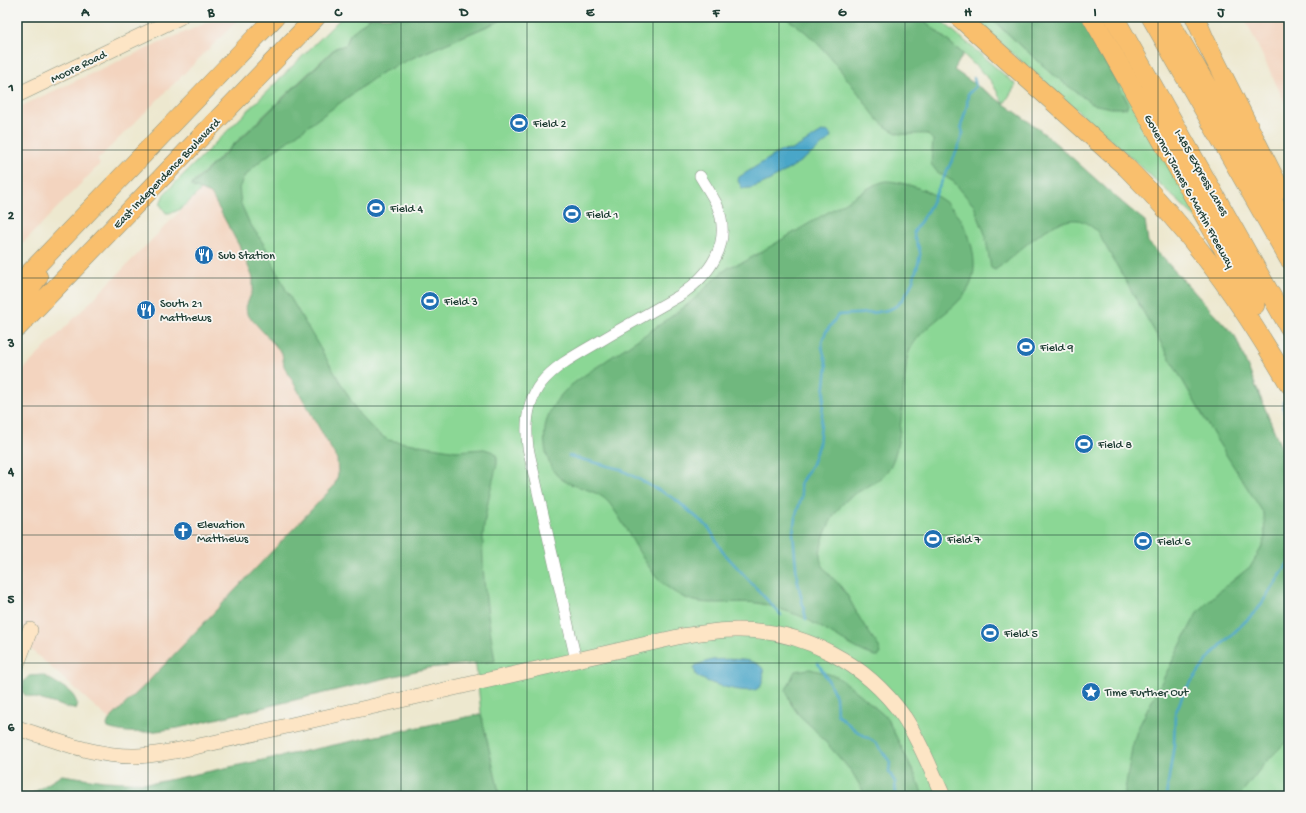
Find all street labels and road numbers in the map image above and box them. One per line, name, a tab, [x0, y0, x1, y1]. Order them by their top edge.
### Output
street label: Moore Road	[49, 48, 110, 87]
street label: Governor James G Martin Freeway	[1140, 113, 1237, 271]
street label: East Independence Boulevard	[111, 116, 225, 232]
street label: I-485 Express Lanes	[1170, 127, 1231, 219]

